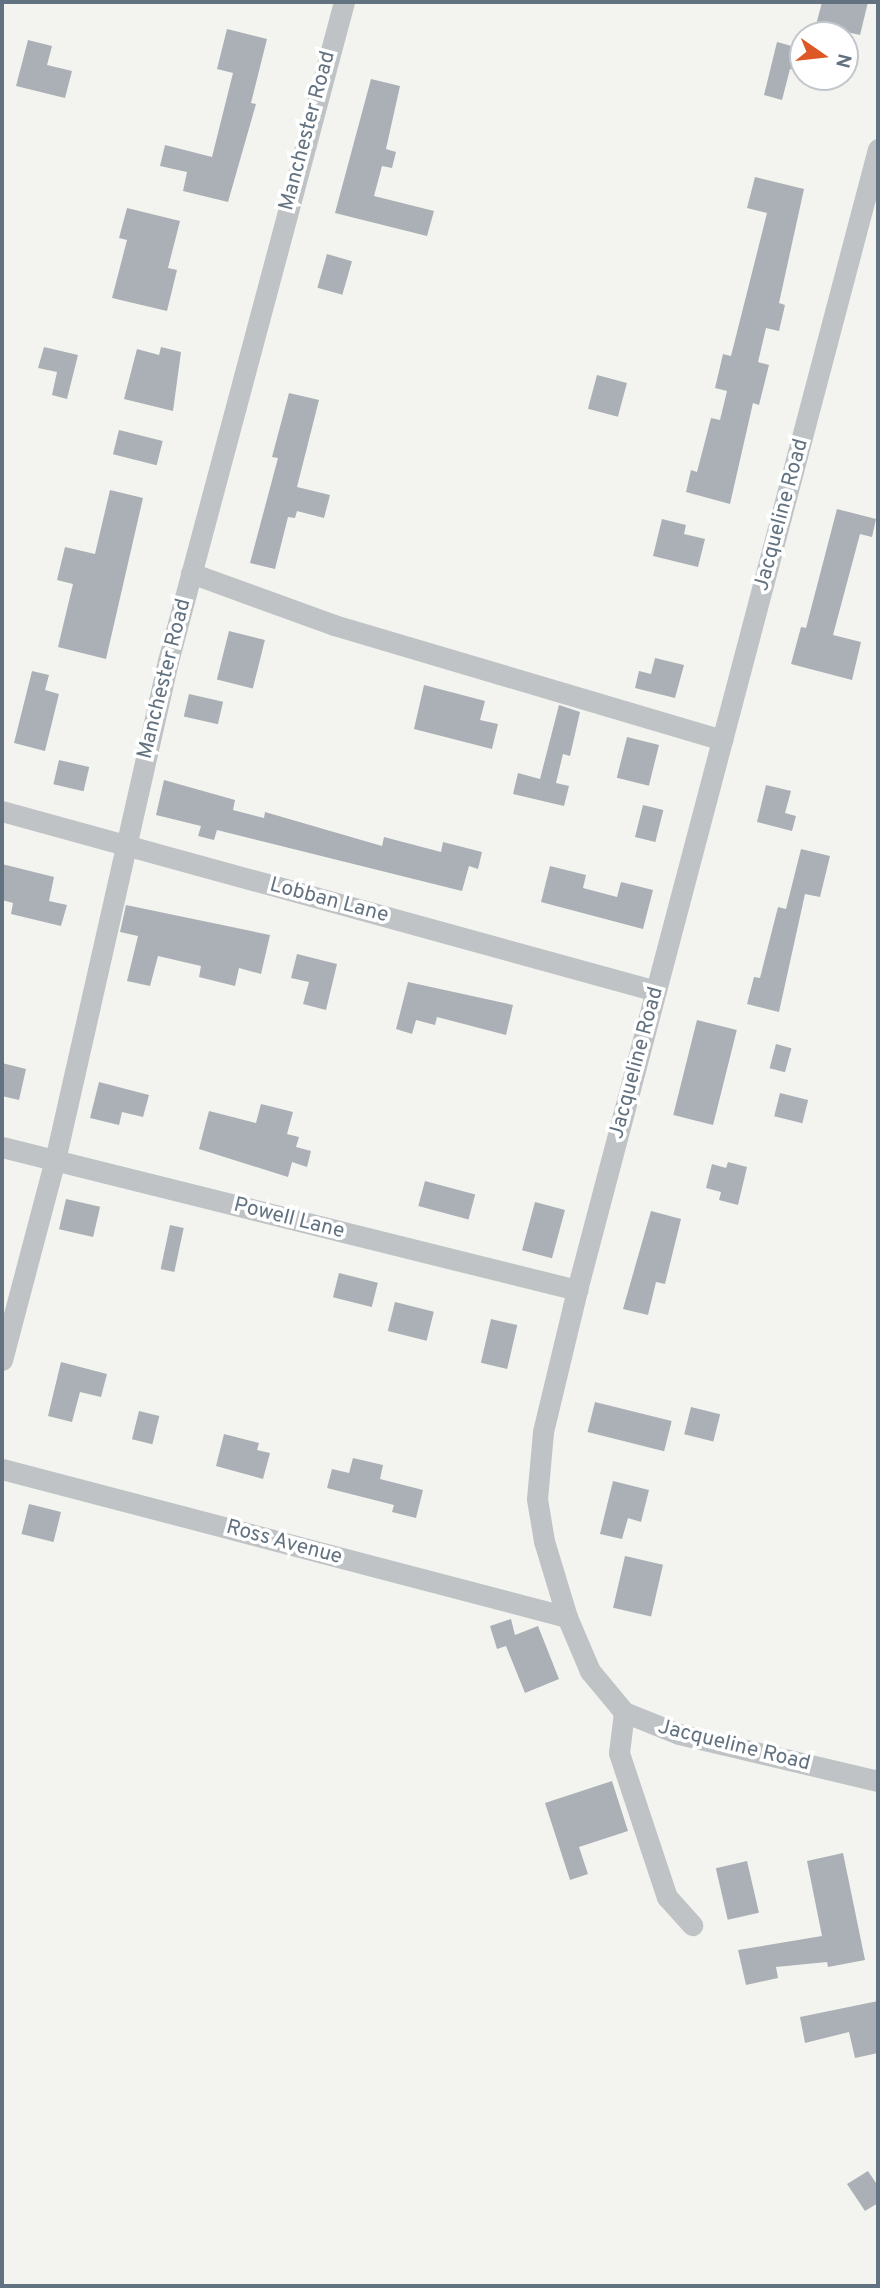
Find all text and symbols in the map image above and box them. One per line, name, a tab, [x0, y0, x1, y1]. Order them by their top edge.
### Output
north arrow	[789, 21, 859, 91]
street label: Manchester Road	[275, 49, 341, 213]
text: N	[829, 51, 856, 70]
street label: Jacqueline Road	[750, 436, 814, 594]
street label: Manchester Road	[133, 596, 197, 762]
street label: Lobban Lane	[267, 873, 391, 929]
street label: Jacqueline Road	[605, 984, 669, 1142]
street label: Powell Lane	[231, 1193, 347, 1245]
street label: Ross Avenue	[223, 1515, 345, 1571]
street label: Jacqueline Road	[655, 1715, 813, 1777]

